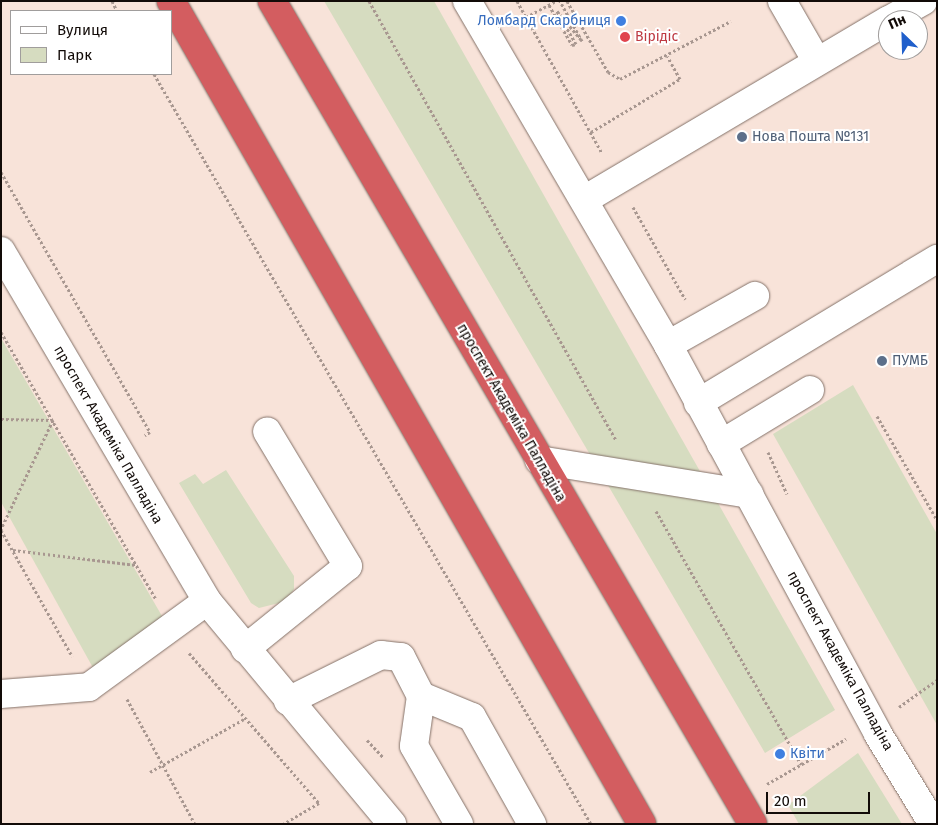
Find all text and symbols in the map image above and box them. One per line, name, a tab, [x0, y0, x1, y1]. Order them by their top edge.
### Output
legend	[10, 10, 172, 75]
north arrow	[878, 10, 928, 60]
text: Пн	[886, 10, 909, 33]
place label: Ломбард Скарбниця	[478, 13, 611, 29]
marker: Ломбард Скарбниця	[615, 15, 627, 27]
text: Вулиця	[57, 21, 108, 39]
place label: Вірідіс	[635, 29, 678, 45]
marker: Вірідіс	[619, 31, 631, 43]
text: Парк	[57, 46, 92, 64]
place label: Нова Пошта №131	[752, 129, 869, 145]
marker: Нова Пошта №131	[736, 131, 748, 143]
street label: проспект Академіка Палладіна	[453, 321, 569, 505]
street label: проспект Академіка Палладіна	[50, 343, 166, 527]
place label: ПУМБ	[892, 353, 928, 369]
marker: ПУМБ	[876, 355, 888, 367]
street label: проспект Академіка Палладіна	[783, 568, 897, 754]
place label: Квіти	[790, 746, 825, 762]
marker: Квіти	[774, 748, 786, 760]
scale bar	[768, 782, 872, 814]
text: 20 m	[774, 792, 807, 810]

